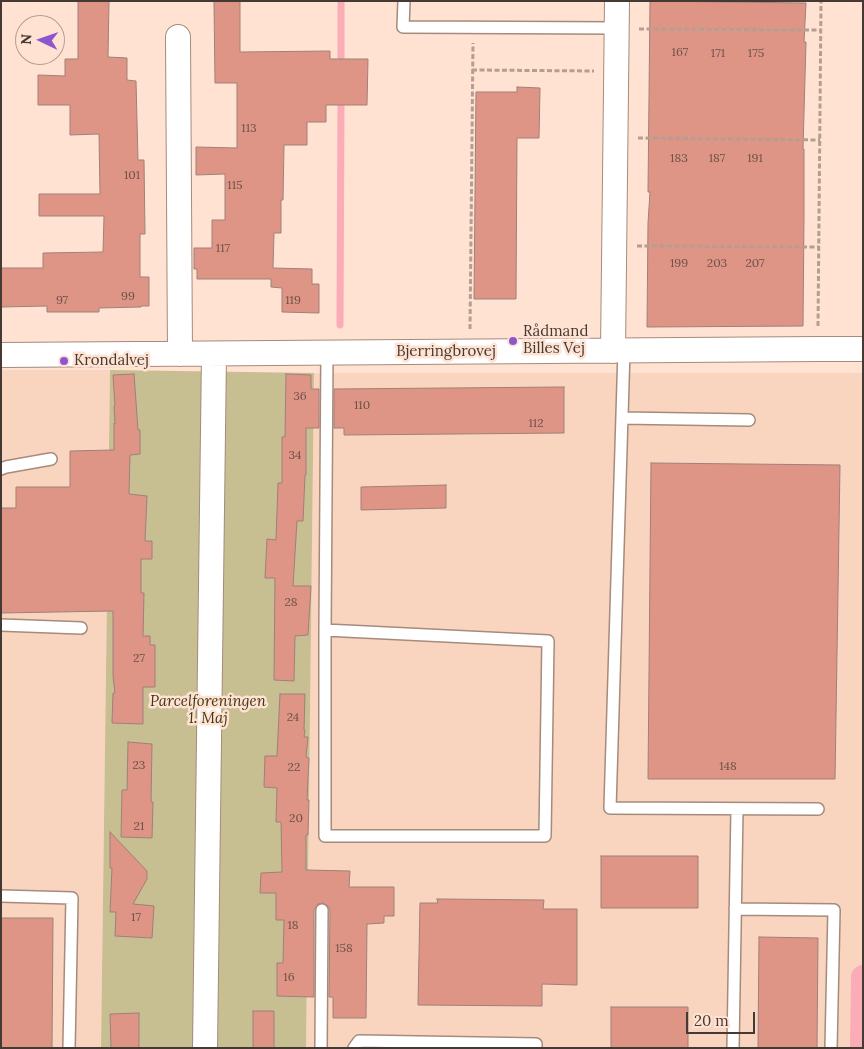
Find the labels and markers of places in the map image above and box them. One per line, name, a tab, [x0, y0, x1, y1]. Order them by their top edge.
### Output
place label: Rådmand Billes Vej	[523, 323, 588, 358]
marker: Rådmand Billes Vej	[507, 335, 519, 347]
place label: Krondalvej	[74, 352, 149, 370]
marker: Krondalvej	[58, 355, 70, 367]

